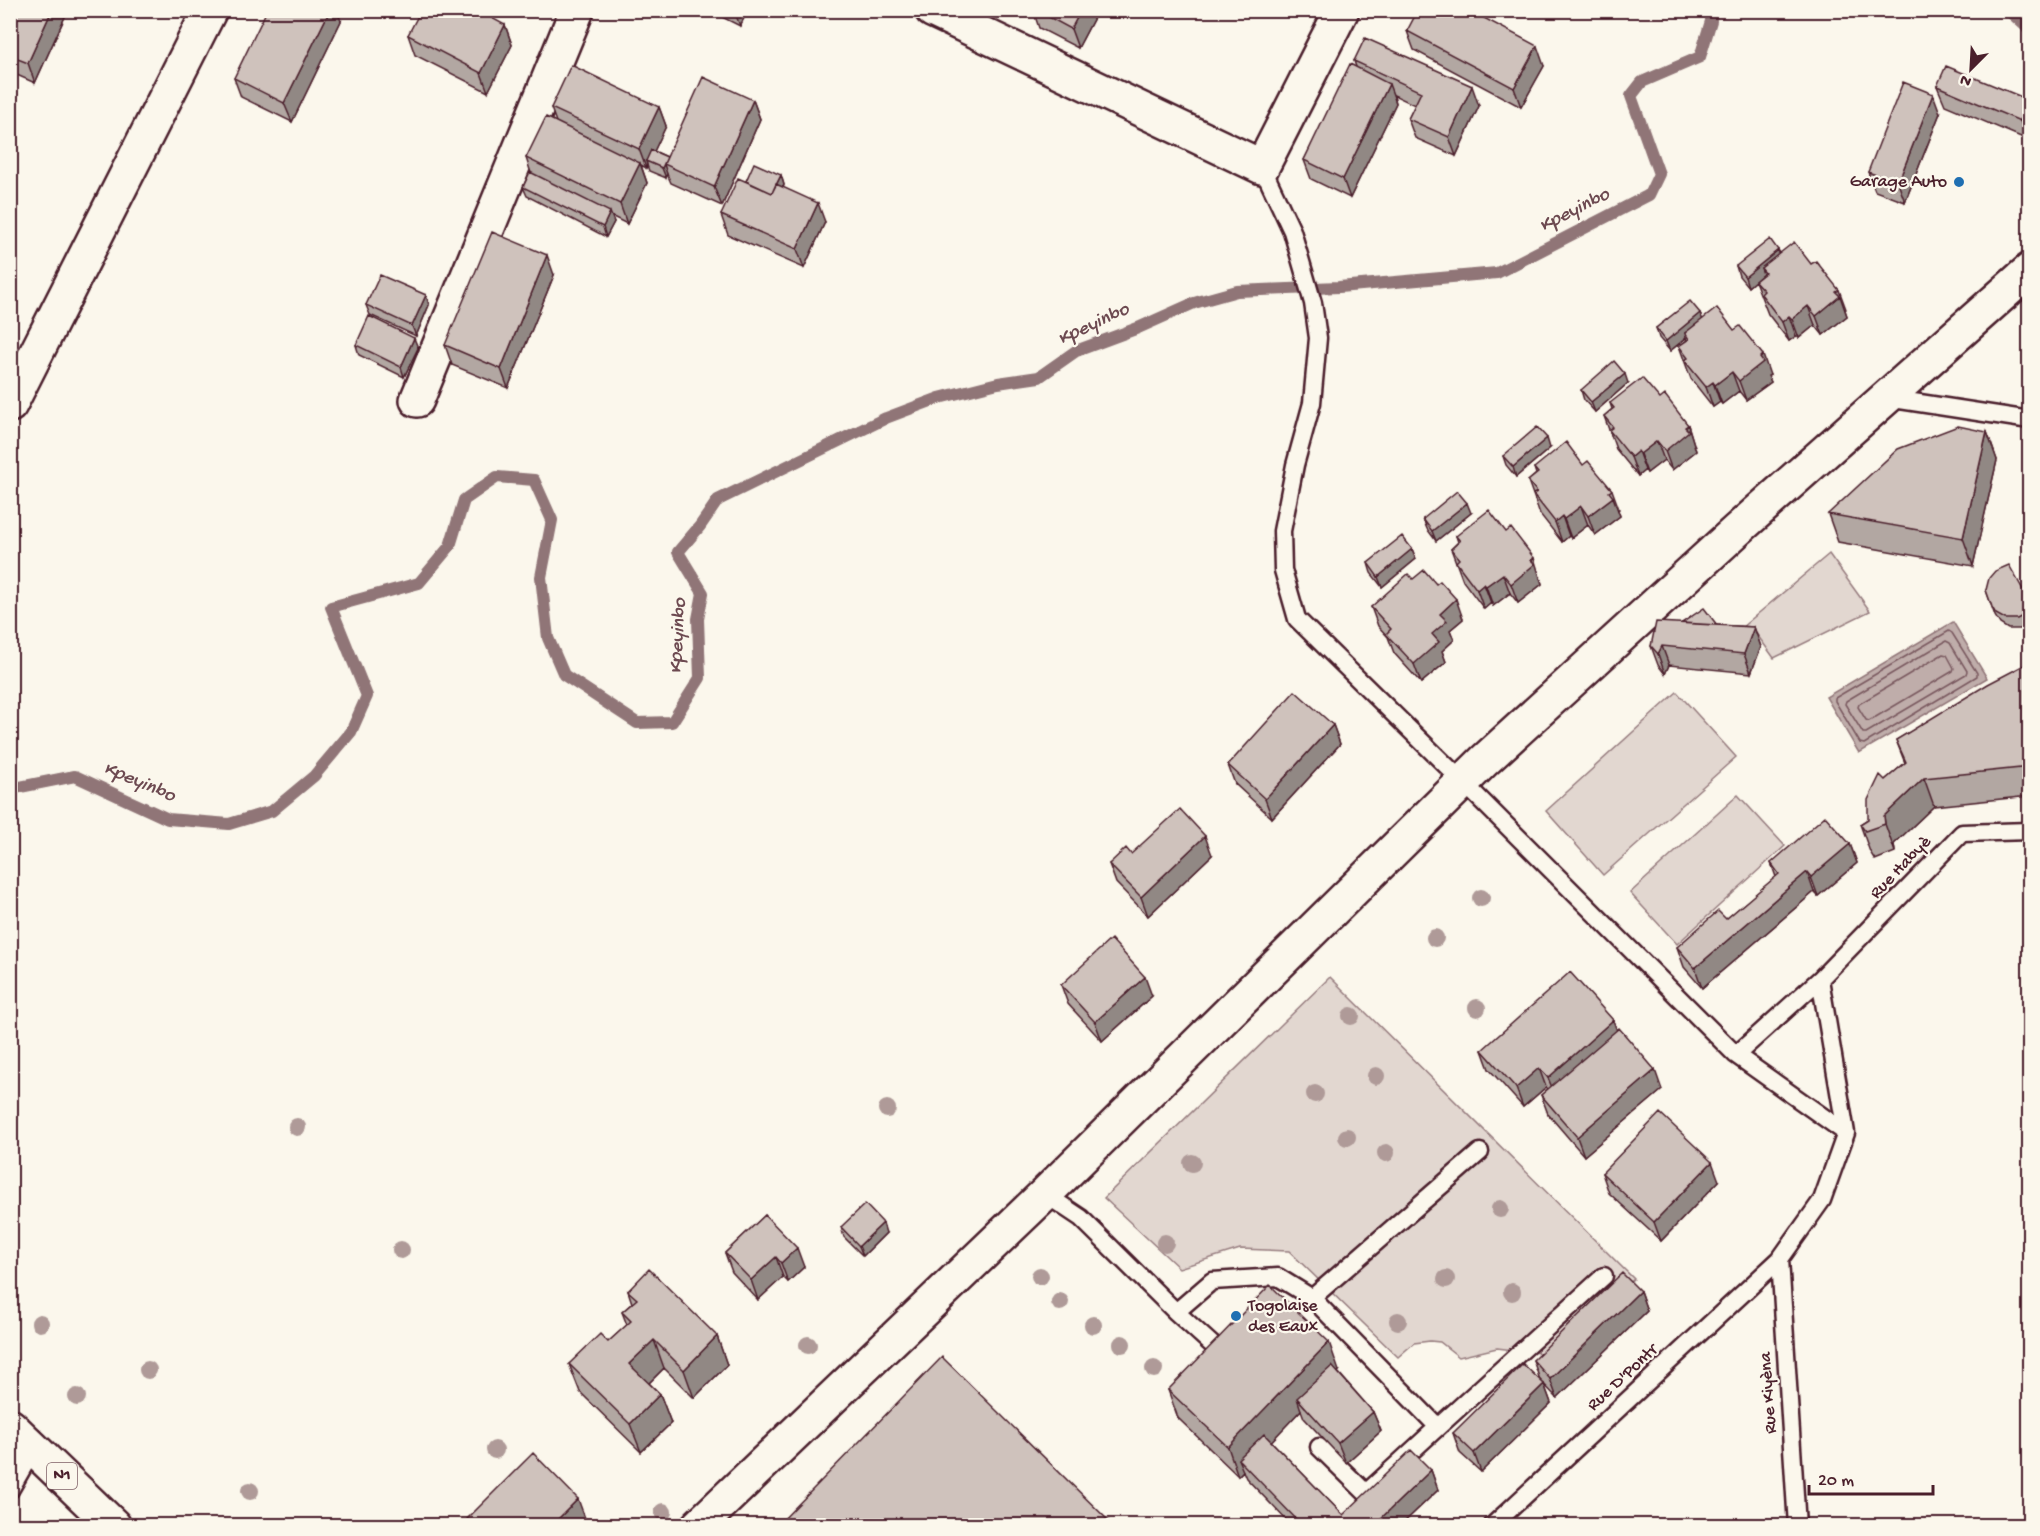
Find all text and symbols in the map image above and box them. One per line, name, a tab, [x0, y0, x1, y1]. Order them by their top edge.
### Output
north arrow	[1941, 39, 2001, 99]
text: N	[1957, 68, 1975, 90]
place label: Garage Auto	[1850, 172, 1947, 193]
marker: Garage Auto	[1952, 175, 1966, 189]
water label: Kpeyinbo	[1536, 183, 1615, 238]
water label: Kpeyinbo	[1055, 298, 1135, 351]
water label: Kpeyinbo	[666, 596, 693, 674]
water label: Kpeyinbo	[100, 758, 180, 809]
street label: Rue Habyè	[1866, 832, 1937, 904]
place label: Togolaise des Eaux	[1247, 1296, 1318, 1338]
marker: Togolaise des Eaux	[1229, 1309, 1243, 1323]
street label: Rue D'Pontr	[1583, 1339, 1664, 1416]
street label: Rue Kiyèna	[1756, 1350, 1782, 1435]
scale bar	[1809, 1458, 1934, 1496]
road number: N1	[47, 1463, 77, 1489]
text: 20 m	[1818, 1471, 1854, 1492]

